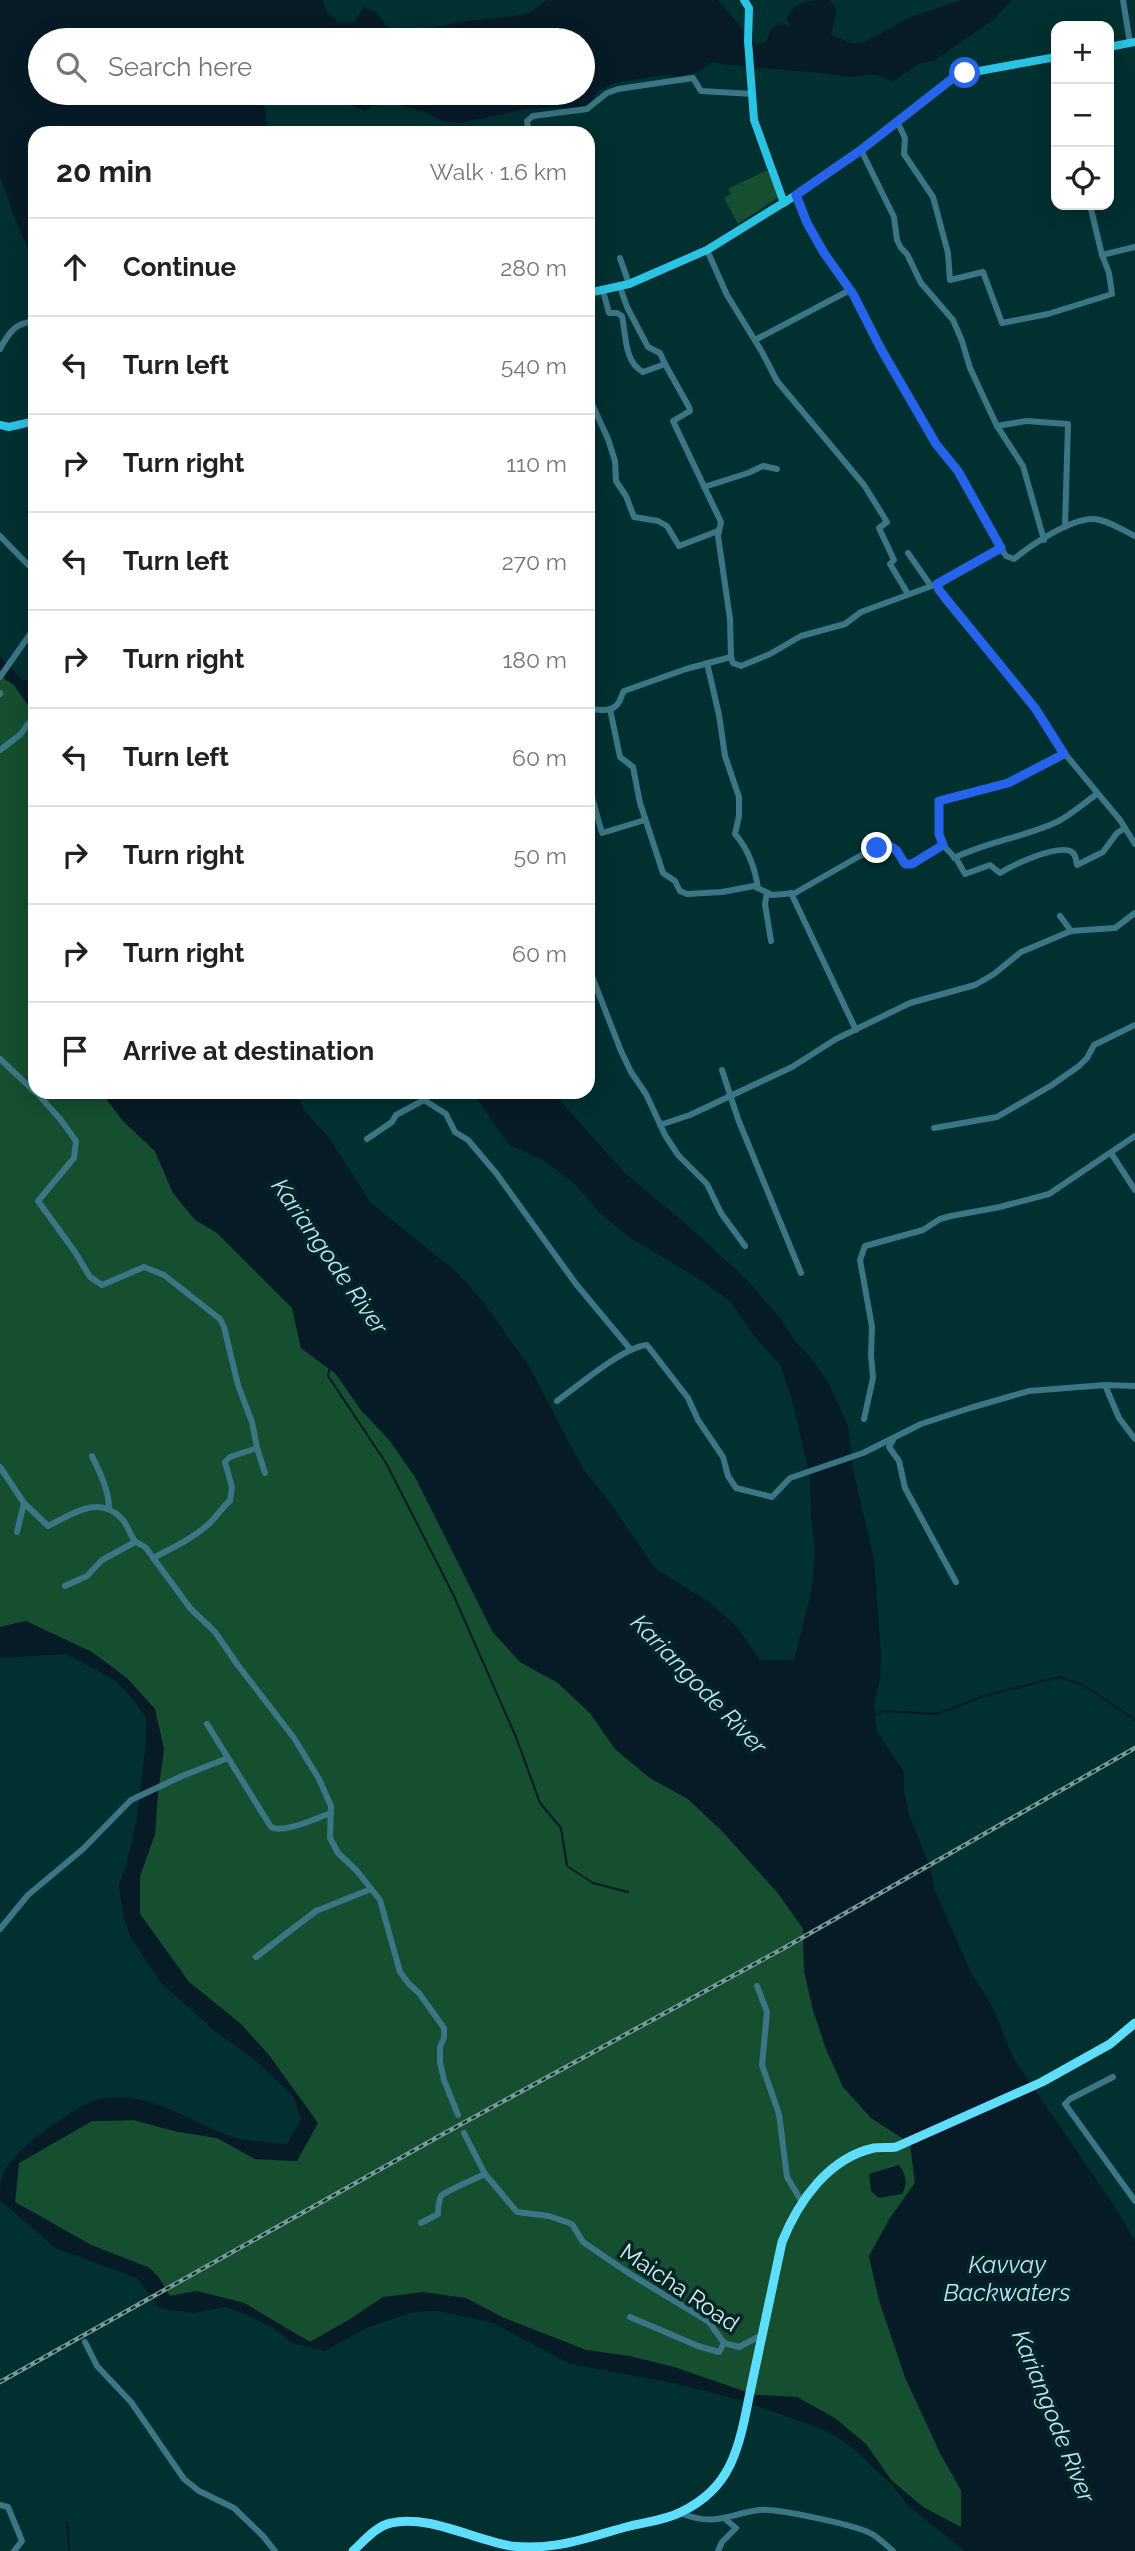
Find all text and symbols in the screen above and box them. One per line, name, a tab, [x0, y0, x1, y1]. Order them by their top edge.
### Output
map controls	[1051, 21, 1114, 210]
button: +	[1051, 21, 1114, 84]
search box	[28, 28, 595, 105]
icon: search	[52, 48, 90, 86]
text: Search here	[108, 52, 252, 82]
route start	[949, 57, 980, 88]
button: −	[1051, 84, 1114, 147]
button: locate	[1051, 147, 1114, 210]
text: 20 min	[56, 154, 152, 189]
text: Walk · 1.6 km	[430, 158, 567, 185]
icon: ahead	[56, 248, 94, 286]
text: Continue	[123, 252, 236, 282]
text: 280 m	[500, 254, 567, 281]
icon: left	[56, 346, 94, 384]
text: Turn left	[123, 350, 229, 380]
text: 540 m	[501, 352, 567, 379]
icon: right	[56, 444, 94, 482]
text: Turn right	[123, 448, 244, 478]
text: 110 m	[506, 450, 567, 477]
icon: left	[56, 542, 94, 580]
text: Turn left	[123, 546, 229, 576]
text: 270 m	[502, 548, 567, 575]
icon: right	[56, 640, 94, 678]
text: Turn right	[123, 644, 244, 674]
text: 180 m	[502, 646, 567, 673]
icon: left	[56, 738, 94, 776]
text: Turn left	[123, 742, 229, 772]
text: 60 m	[512, 744, 567, 771]
route end	[861, 832, 892, 863]
icon: right	[56, 836, 94, 874]
text: Turn right	[123, 840, 244, 870]
text: 50 m	[513, 842, 567, 869]
icon: right	[56, 934, 94, 972]
text: Turn right	[123, 938, 244, 968]
text: 60 m	[512, 940, 567, 967]
icon: arrive	[56, 1032, 94, 1070]
text: Arrive at destination	[123, 1036, 374, 1066]
water label: Kariangode River	[266, 1173, 395, 1340]
water label: Kariangode River	[625, 1608, 774, 1761]
street label: Maicha Road	[616, 2237, 744, 2337]
water label: Kavvay Backwaters	[943, 2250, 1071, 2307]
water label: Kariangode River	[1006, 2326, 1102, 2507]

